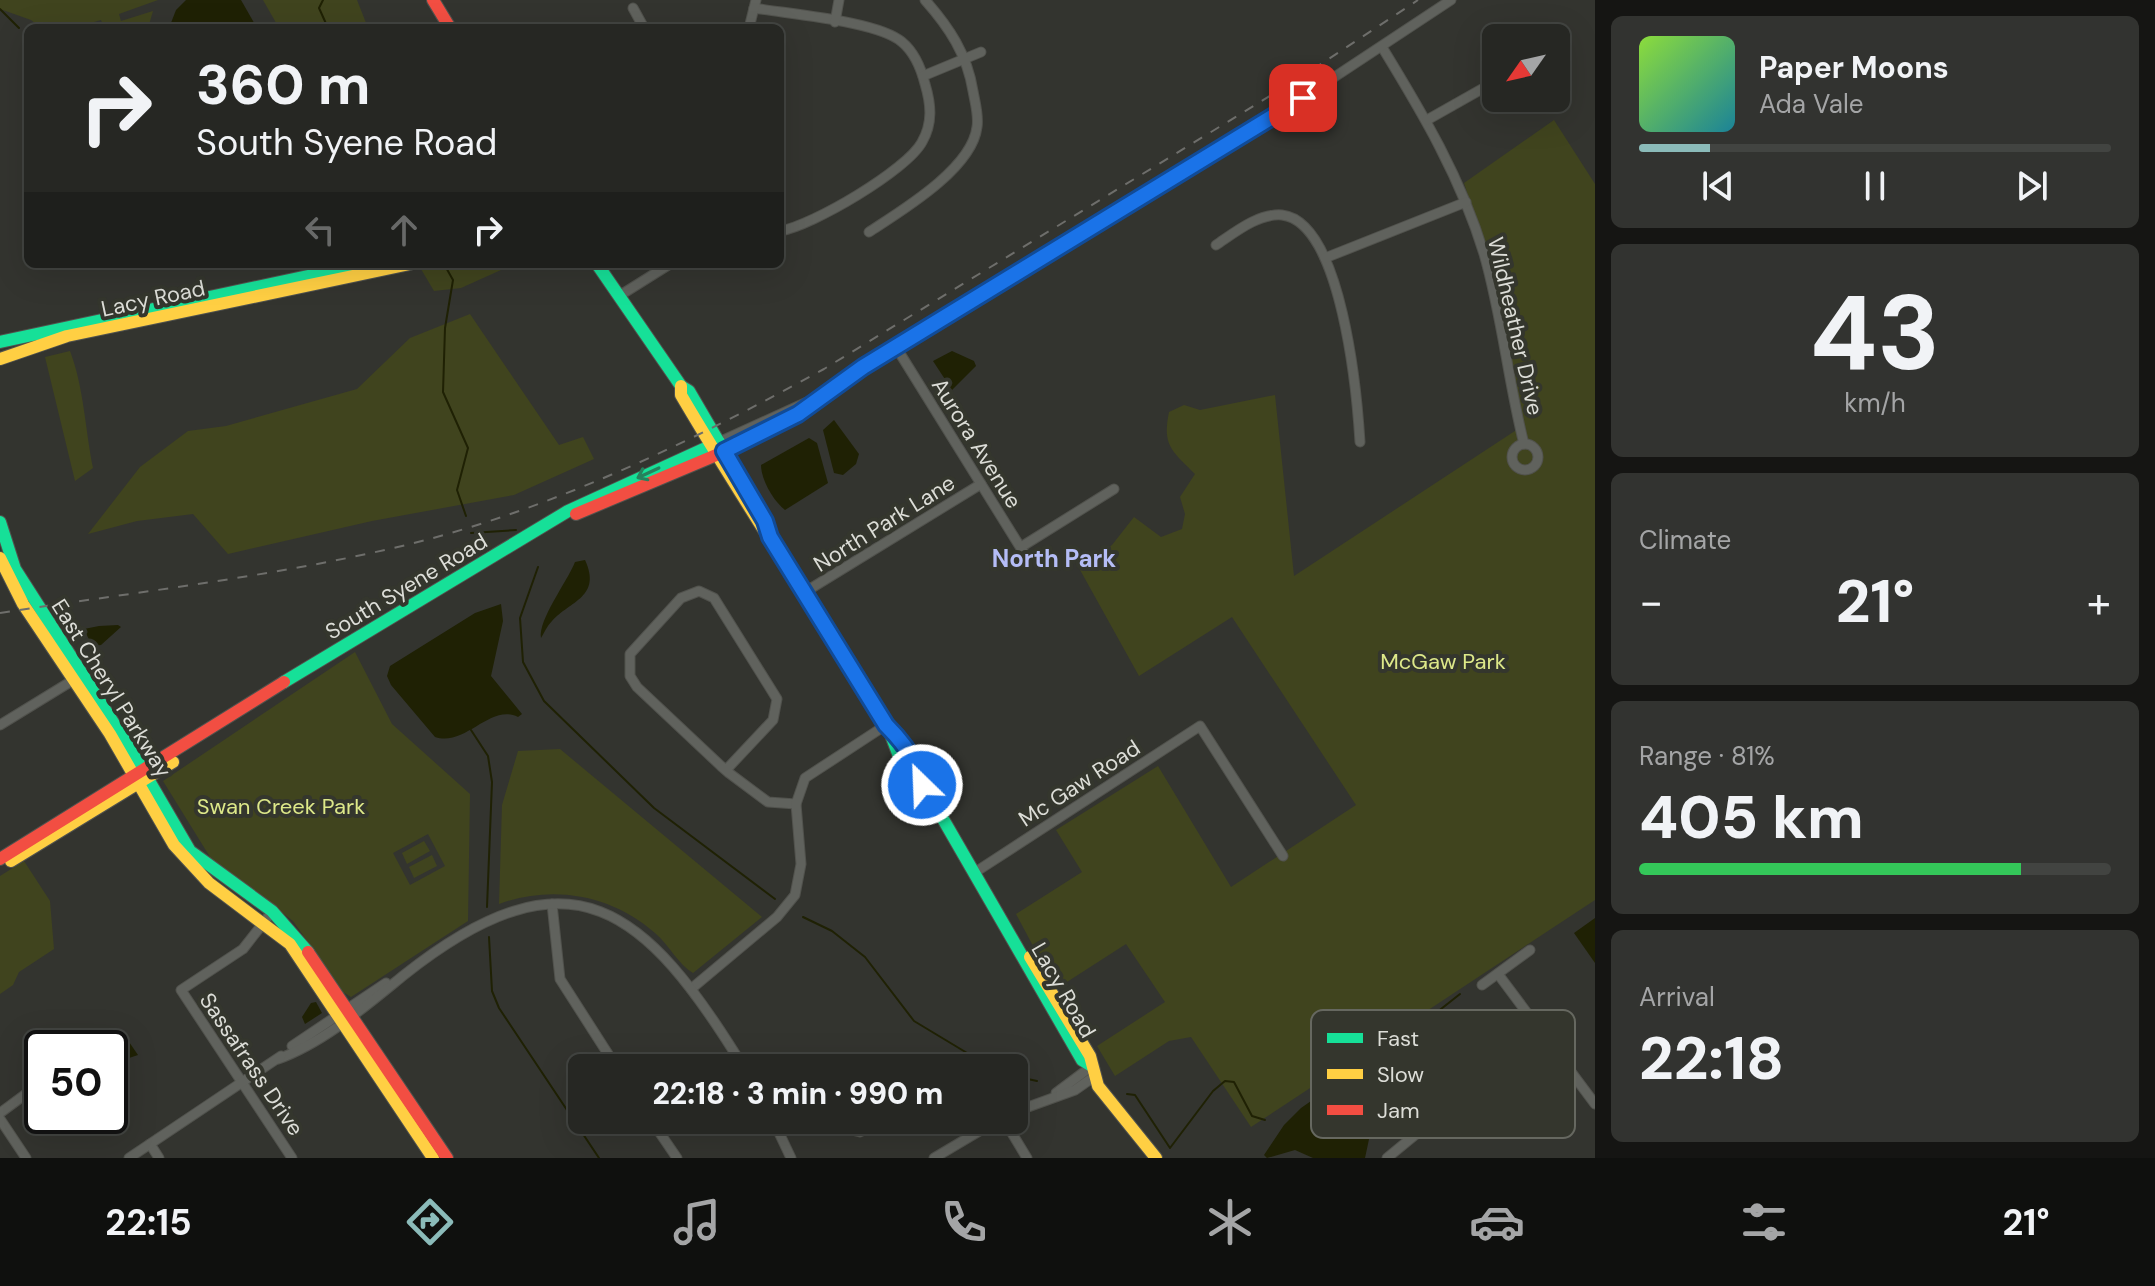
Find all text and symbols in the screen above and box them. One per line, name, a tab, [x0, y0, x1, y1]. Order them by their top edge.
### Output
north arrow	[1482, 24, 1570, 112]
map controls	[1482, 24, 1570, 112]
text: 360 m	[196, 48, 371, 121]
text: Paper Moons	[1759, 48, 1949, 87]
icon: right	[64, 56, 168, 160]
pin	[1269, 64, 1337, 132]
icon: arrive	[1281, 76, 1325, 120]
text: Ada Vale	[1759, 87, 1864, 121]
text: South Syene Road	[196, 119, 497, 166]
icon: previous	[1696, 164, 1740, 208]
icon: pause	[1853, 164, 1897, 208]
icon: next	[2010, 164, 2054, 208]
icon: left	[298, 208, 342, 252]
icon: ahead	[382, 208, 426, 252]
icon: right	[466, 208, 510, 252]
street label: Wildheather Drive	[1481, 234, 1550, 418]
text: 43	[1810, 266, 1940, 401]
street label: Lacy Road	[99, 273, 208, 324]
street label: Aurora Avenue	[925, 373, 1028, 514]
text: km/h	[1844, 386, 1906, 420]
one-way arrow	[636, 466, 660, 481]
street label: North Park Lane	[808, 468, 960, 579]
text: Climate	[1639, 523, 1731, 557]
street label: South Syene Road	[320, 527, 493, 646]
district label: North Park	[992, 543, 1116, 574]
text: 21°	[1836, 562, 1914, 641]
text: −	[1639, 573, 1663, 631]
text: +	[2087, 573, 2111, 631]
street label: East Cheryl Parkway	[45, 594, 178, 783]
park label: McGaw Park	[1380, 647, 1506, 676]
street label: Mc Gaw Road	[1013, 733, 1146, 833]
text: Range · 81%	[1639, 739, 1775, 773]
position arrow	[880, 743, 964, 827]
text: 405 km	[1639, 778, 1864, 857]
park label: Swan Creek Park	[197, 792, 365, 821]
street label: Lacy Road	[1025, 937, 1102, 1043]
text: Arrival	[1639, 980, 1715, 1014]
street label: Sassafrass Drive	[193, 987, 310, 1141]
legend	[1311, 1010, 1575, 1138]
text: 22:18	[1639, 1019, 1784, 1098]
text: Fast	[1377, 1024, 1419, 1053]
speed limit sign: 50	[24, 1030, 128, 1134]
text: Slow	[1377, 1060, 1424, 1089]
text: 22:18 · 3 min · 990 m	[653, 1074, 943, 1113]
text: Jam	[1377, 1096, 1420, 1125]
icon: directions	[402, 1194, 458, 1250]
icon: music	[669, 1194, 725, 1250]
icon: phone	[936, 1194, 992, 1250]
icon: climate	[1202, 1194, 1258, 1250]
icon: car	[1469, 1194, 1525, 1250]
icon: filters	[1736, 1194, 1792, 1250]
text: 22:15	[105, 1199, 192, 1246]
text: 21°	[2003, 1199, 2050, 1246]

